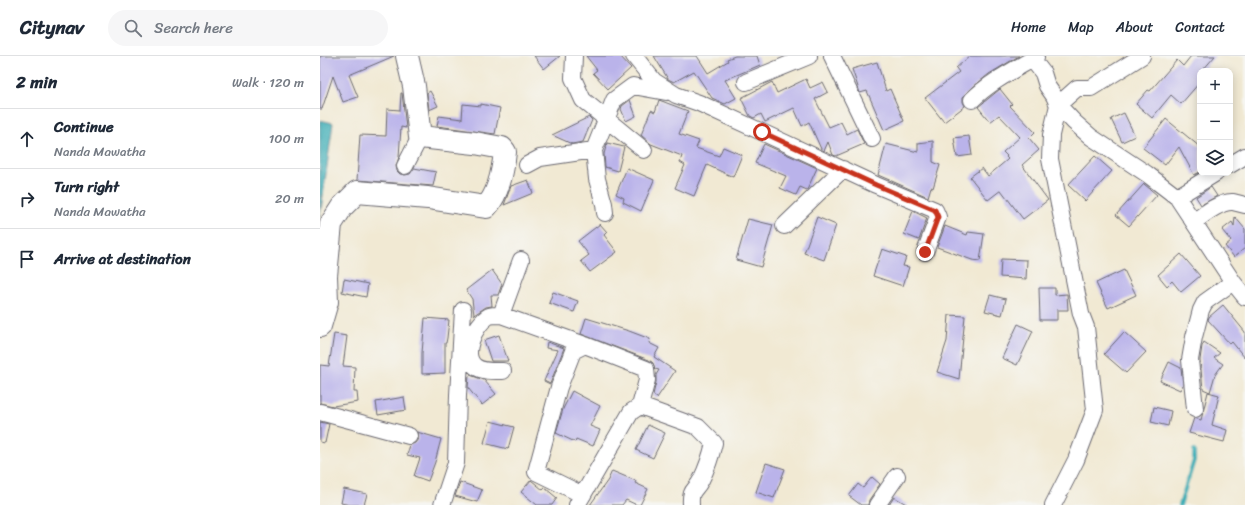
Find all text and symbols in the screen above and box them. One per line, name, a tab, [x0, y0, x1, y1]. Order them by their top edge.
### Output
search box	[108, 10, 388, 46]
text: Citynav	[20, 11, 84, 44]
text: Search here	[154, 15, 233, 41]
text: Home	[1011, 15, 1046, 40]
text: Map	[1068, 15, 1094, 40]
text: About	[1116, 15, 1153, 40]
text: Contact	[1175, 15, 1225, 40]
icon: search	[122, 17, 144, 39]
text: 2 min	[16, 67, 57, 97]
map controls	[1197, 68, 1233, 176]
button: +	[1197, 68, 1233, 104]
text: Walk · 120 m	[232, 71, 304, 94]
button: −	[1197, 104, 1233, 140]
text: Continue	[54, 114, 114, 140]
route start	[753, 123, 771, 141]
text: 100 m	[269, 127, 304, 150]
icon: ahead	[16, 128, 38, 150]
text: Nanda Mawatha	[54, 140, 145, 163]
button: layers	[1197, 140, 1233, 176]
text: Turn right	[54, 174, 119, 200]
text: 20 m	[275, 187, 304, 210]
icon: right	[16, 188, 38, 210]
text: Nanda Mawatha	[54, 200, 145, 223]
route end	[916, 243, 934, 261]
text: Arrive at destination	[54, 246, 191, 272]
icon: arrive	[16, 248, 38, 270]

